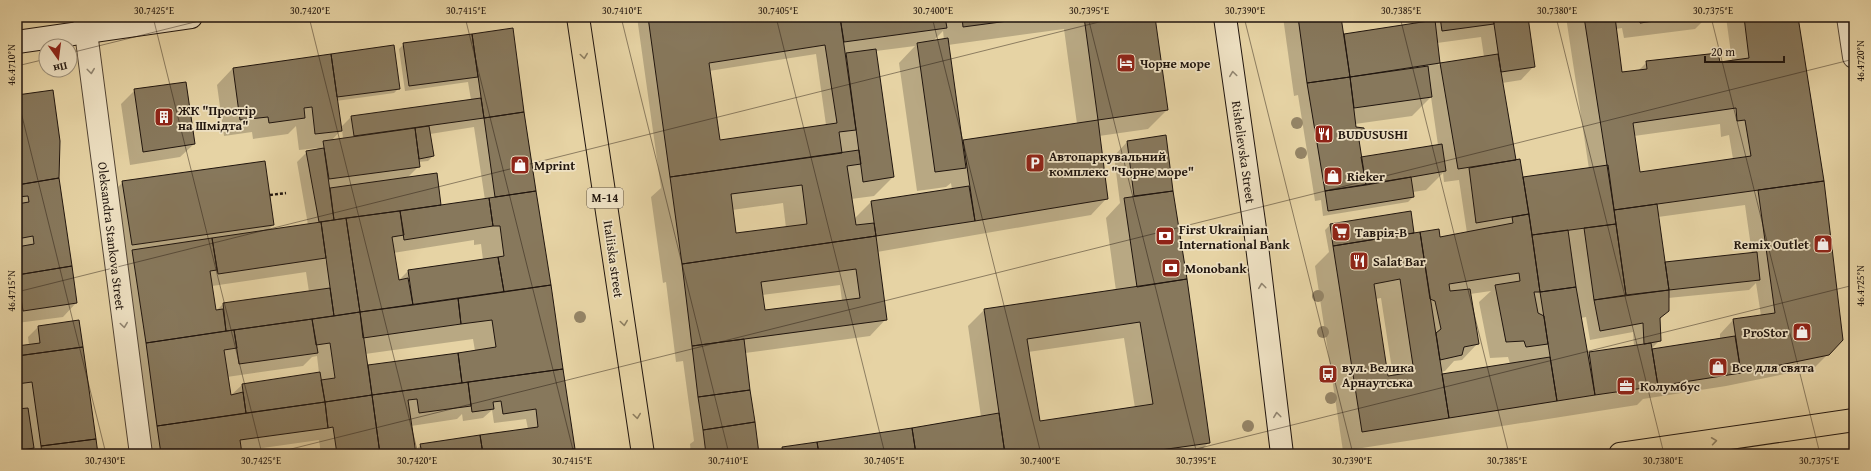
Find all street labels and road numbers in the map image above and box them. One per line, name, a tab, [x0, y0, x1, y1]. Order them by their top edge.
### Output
street label: Rishelievska Street	[1227, 100, 1260, 205]
street label: Oleksandra Stankova Street	[93, 161, 130, 312]
road number: М-14	[587, 188, 623, 208]
street label: Italiiska street	[599, 219, 628, 299]

